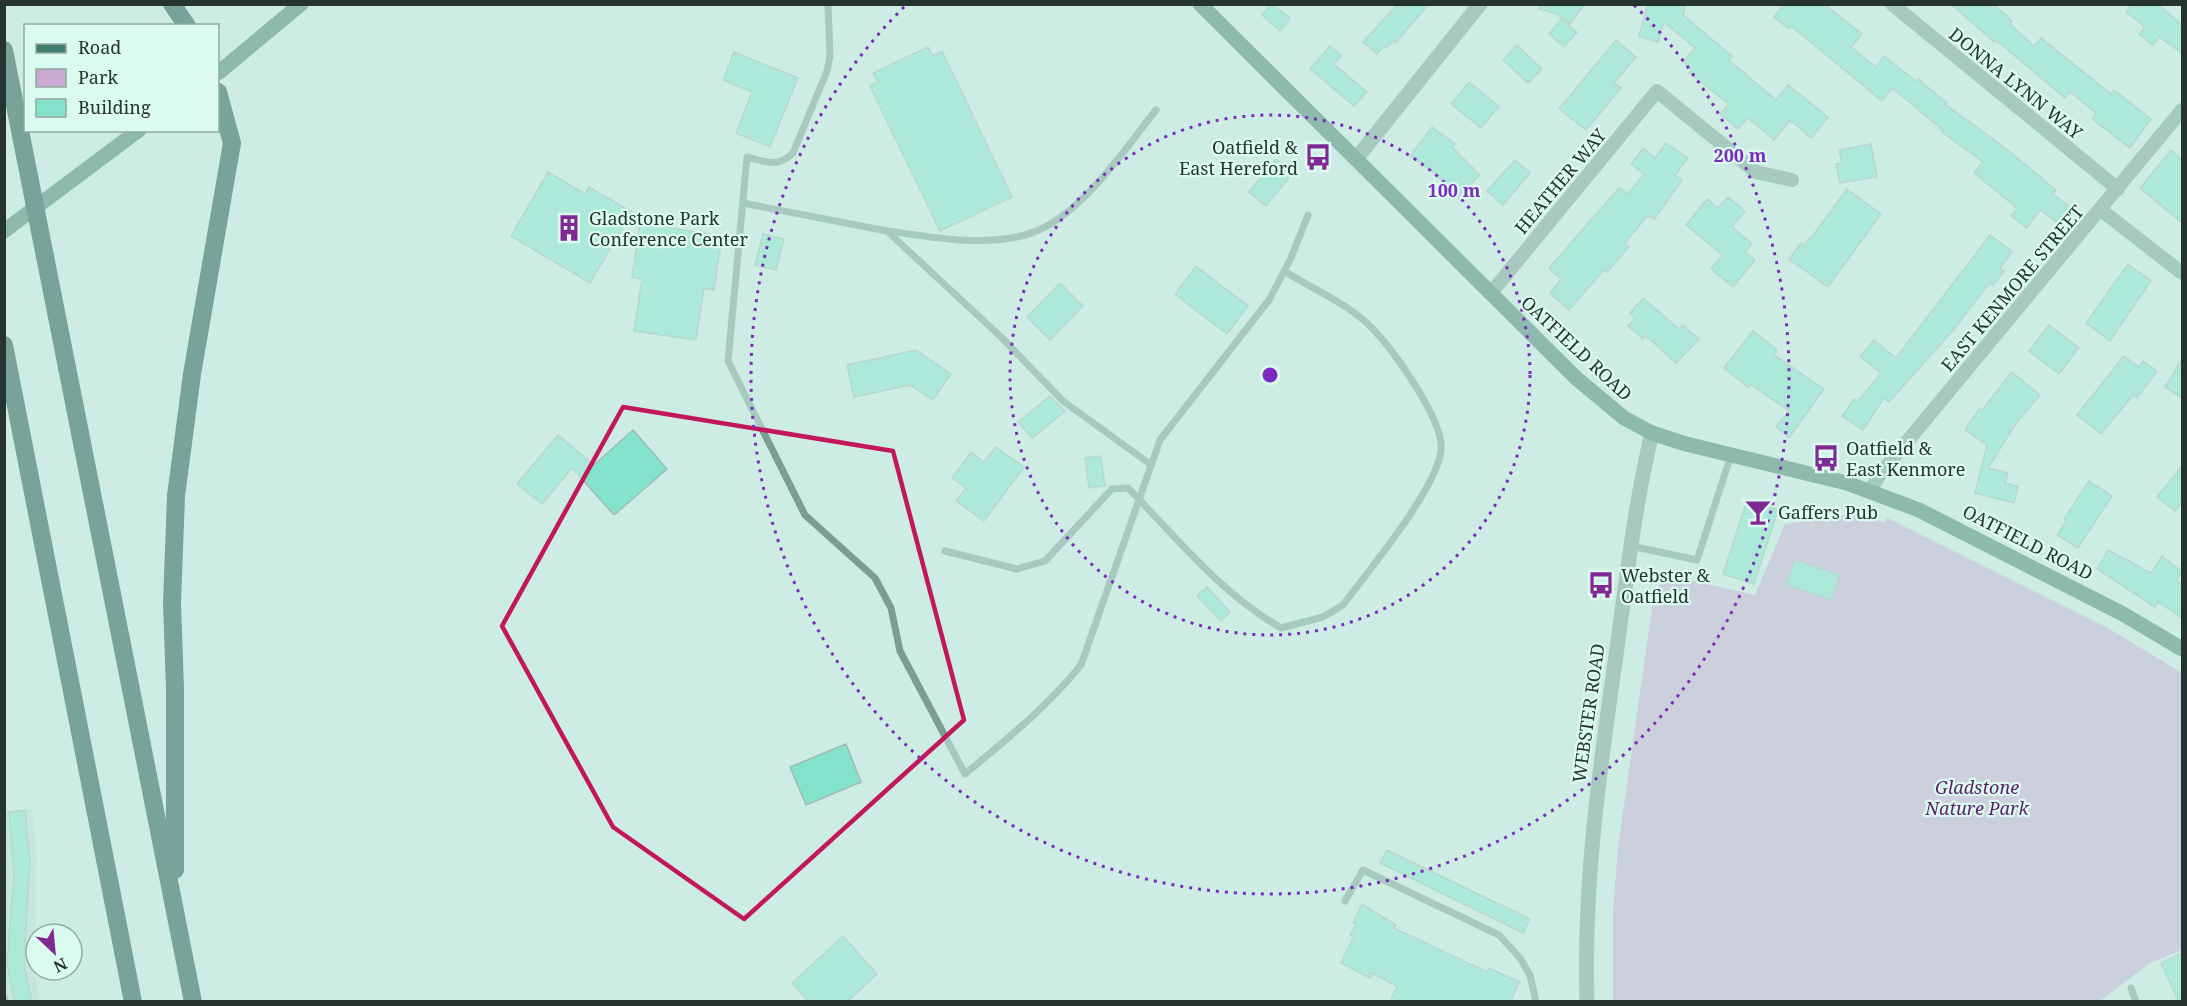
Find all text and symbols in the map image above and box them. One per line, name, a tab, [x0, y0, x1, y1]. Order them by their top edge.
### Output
street label: DONNA LYNN WAY	[1944, 22, 2088, 145]
legend	[24, 24, 219, 132]
text: Road	[78, 35, 121, 59]
text: Park	[78, 65, 118, 89]
text: Building	[78, 95, 151, 119]
street label: HEATHER WAY	[1509, 123, 1612, 239]
place label: Oatfield & East Hereford	[1179, 135, 1299, 180]
bus stop icon: Oatfield & East Hereford	[1303, 142, 1333, 172]
text: 200 m	[1714, 143, 1767, 167]
text: 100 m	[1428, 178, 1481, 202]
street label: EAST KENMORE STREET	[1935, 200, 2089, 376]
place label: Gladstone Park Conference Center	[589, 206, 748, 251]
building icon: Gladstone Park Conference Center	[554, 213, 584, 243]
street label: OATFIELD ROAD	[1516, 290, 1638, 406]
centre of rings	[1260, 365, 1280, 385]
place label: Oatfield & East Kenmore	[1846, 436, 1965, 481]
bus stop icon: Oatfield & East Kenmore	[1811, 443, 1841, 473]
bar icon: Gaffers Pub	[1743, 497, 1773, 527]
street label: OATFIELD ROAD	[1959, 499, 2097, 585]
place label: Gaffers Pub	[1778, 500, 1878, 524]
place label: Webster & Oatfield	[1621, 563, 1711, 608]
bus stop icon: Webster & Oatfield	[1586, 570, 1616, 600]
street label: WEBSTER ROAD	[1566, 642, 1610, 784]
park label: Gladstone Nature Park	[1924, 775, 2029, 820]
north arrow	[24, 922, 84, 982]
text: N	[50, 953, 71, 978]

